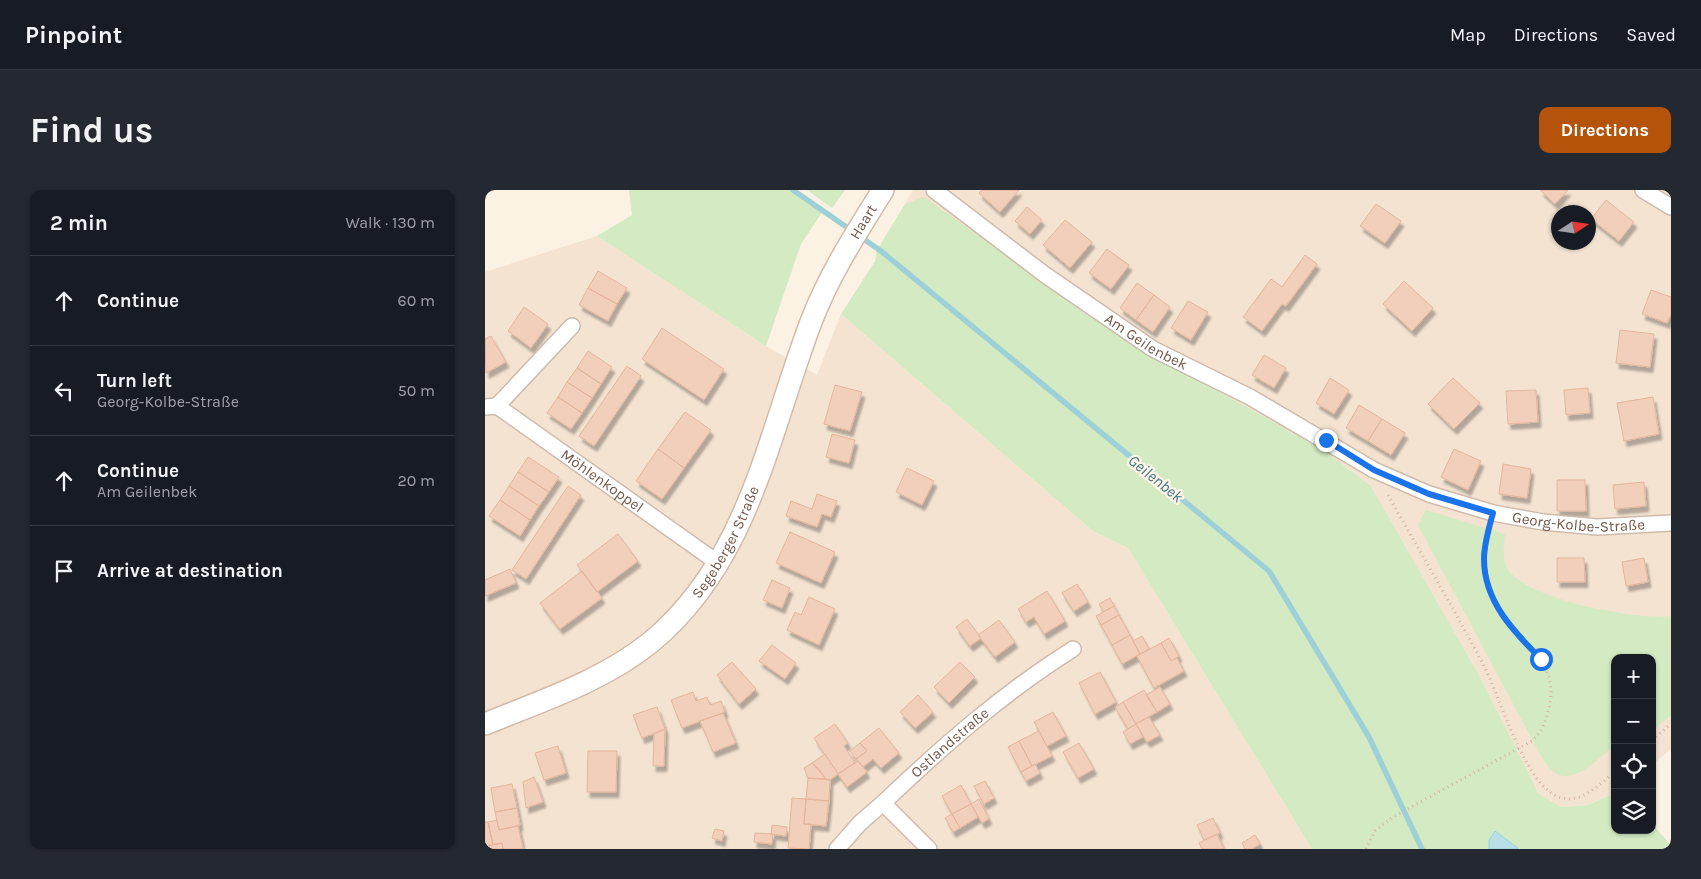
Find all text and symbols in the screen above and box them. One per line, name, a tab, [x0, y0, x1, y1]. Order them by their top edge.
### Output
text: Pinpoint	[25, 21, 122, 49]
text: Map	[1450, 24, 1486, 46]
text: Directions	[1514, 24, 1598, 46]
text: Saved	[1626, 24, 1676, 46]
button: Directions	[1539, 107, 1671, 153]
text: Find us	[30, 110, 153, 151]
street label: Haart	[846, 201, 881, 242]
north arrow	[1551, 205, 1596, 250]
text: 2 min	[50, 211, 108, 235]
text: Walk · 130 m	[345, 213, 435, 232]
icon: ahead	[50, 287, 78, 315]
text: Continue	[97, 290, 179, 312]
text: 60 m	[398, 291, 435, 310]
street label: Am Geilenbek	[1101, 309, 1190, 374]
text: Turn left	[97, 370, 172, 392]
icon: left	[50, 377, 78, 405]
text: 50 m	[398, 381, 435, 400]
text: Georg-Kolbe-Straße	[97, 392, 239, 411]
route end	[1315, 429, 1338, 452]
street label: Möhlenkoppel	[557, 445, 647, 516]
water label: Geilenbek	[1124, 451, 1188, 507]
text: Continue	[97, 460, 179, 482]
icon: ahead	[50, 467, 78, 495]
text: 20 m	[397, 471, 435, 490]
text: Am Geilenbek	[97, 482, 197, 501]
street label: Segeberger Straße	[688, 483, 763, 602]
street label: Georg-Kolbe-Straße	[1511, 508, 1645, 536]
icon: arrive	[50, 557, 78, 585]
text: Arrive at destination	[97, 560, 283, 582]
route start	[1530, 648, 1553, 671]
map controls	[1611, 654, 1656, 834]
button: +	[1611, 654, 1656, 699]
button: −	[1611, 699, 1656, 744]
street label: Ostlandstraße	[907, 704, 992, 782]
button: locate	[1611, 744, 1656, 789]
button: layers	[1611, 789, 1656, 834]

